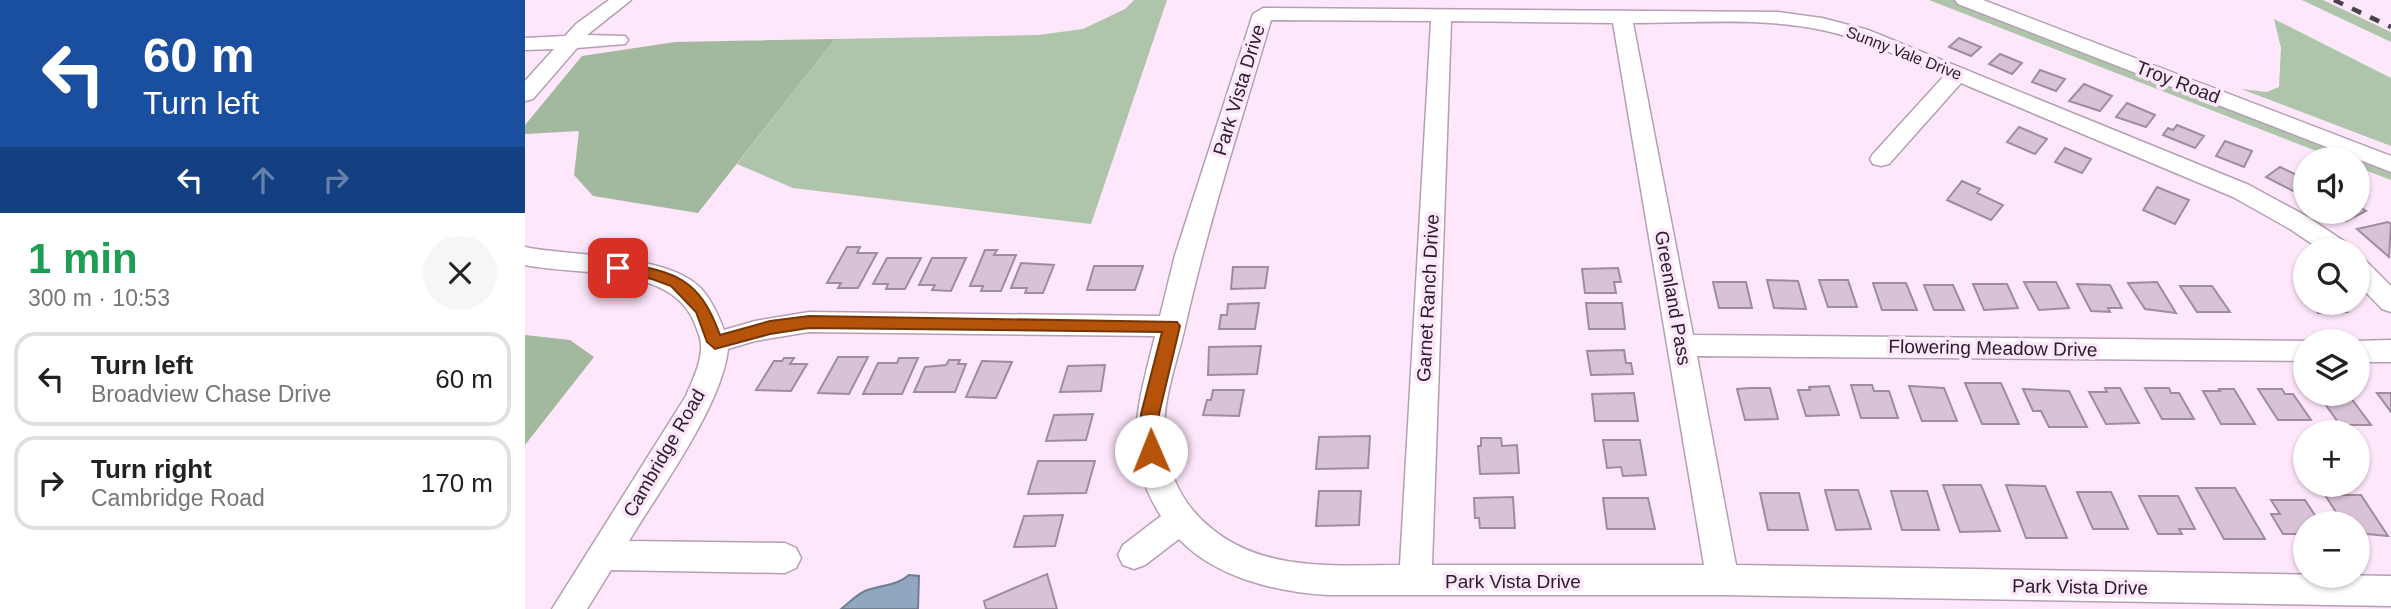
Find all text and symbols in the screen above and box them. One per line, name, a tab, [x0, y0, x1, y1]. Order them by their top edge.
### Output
street label: Park Vista Drive	[1209, 22, 1269, 158]
street label: Sunny Vale Drive	[1844, 23, 1964, 83]
icon: left	[28, 28, 119, 119]
text: 60 m	[143, 28, 255, 82]
street label: Troy Road	[2133, 56, 2223, 108]
text: Turn left	[143, 85, 259, 121]
map controls	[2293, 147, 2370, 588]
button: sound	[2293, 147, 2370, 224]
icon: left	[171, 161, 209, 199]
icon: ahead	[244, 161, 282, 199]
icon: right	[317, 161, 355, 199]
street label: Garnet Ranch Drive	[1413, 214, 1443, 382]
street label: Greenland Pass	[1651, 229, 1695, 367]
text: 1 min	[28, 235, 138, 282]
button: close	[423, 236, 497, 310]
pin	[588, 238, 648, 298]
button: search	[2293, 238, 2370, 315]
icon: arrive	[599, 249, 637, 287]
text: 300 m · 10:53	[28, 285, 170, 311]
button: layers	[2293, 329, 2370, 406]
street label: Flowering Meadow Drive	[1888, 336, 2098, 360]
text: Turn left	[91, 350, 193, 380]
icon: left	[32, 360, 70, 398]
text: 60 m	[435, 364, 493, 394]
text: Broadview Chase Drive	[91, 381, 331, 407]
street label: Cambridge Road	[619, 386, 709, 520]
position arrow	[1114, 414, 1188, 488]
button: +	[2293, 420, 2370, 497]
text: Turn right	[91, 454, 212, 484]
icon: right	[32, 464, 70, 502]
text: 170 m	[421, 468, 493, 498]
text: Cambridge Road	[91, 485, 265, 511]
button: −	[2293, 511, 2370, 588]
street label: Park Vista Drive	[1445, 571, 1581, 592]
street label: Park Vista Drive	[2012, 575, 2148, 599]

